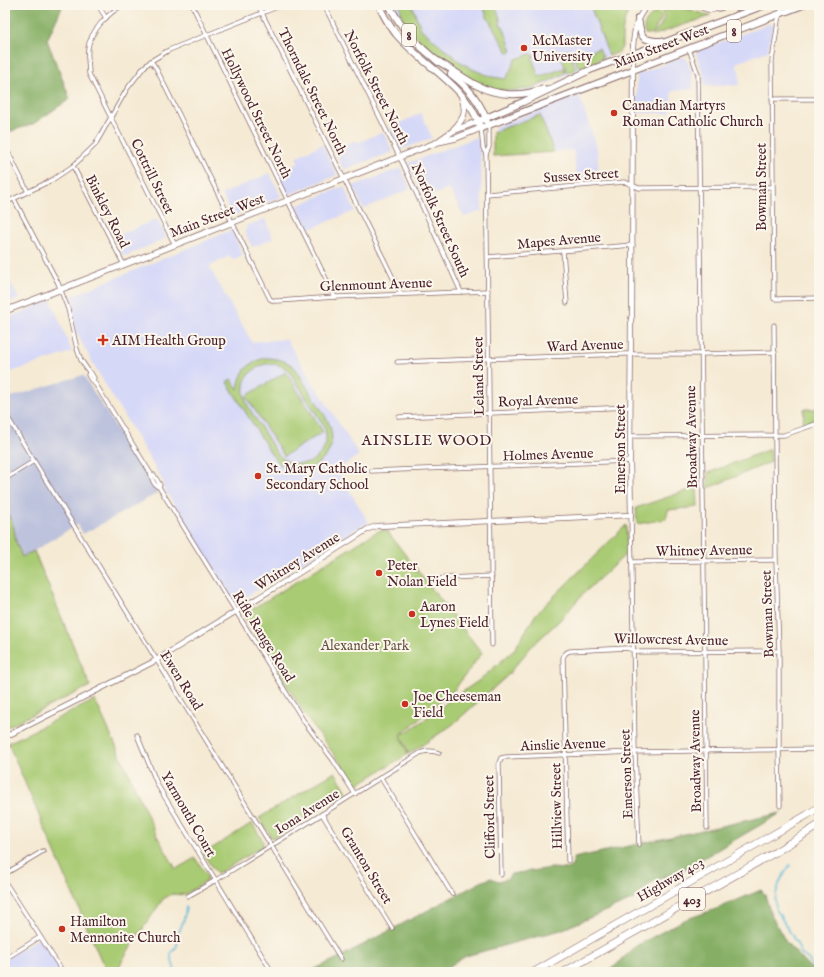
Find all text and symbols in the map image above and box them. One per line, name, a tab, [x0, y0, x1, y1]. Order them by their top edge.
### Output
road number: 8	[727, 20, 741, 42]
street label: Main Street West	[611, 21, 711, 73]
road number: 8	[402, 24, 416, 46]
street label: Thorndale Street North	[274, 25, 351, 158]
street label: Norfolk Street North	[340, 27, 413, 148]
place label: McMaster University	[532, 32, 593, 66]
marker: McMaster University	[519, 43, 529, 53]
street label: Hollywood Street North	[217, 45, 296, 182]
place label: Canadian Martyrs Roman Catholic Church	[622, 97, 764, 131]
marker: Canadian Martyrs Roman Catholic Church	[609, 108, 619, 118]
street label: Cottrill Street	[126, 136, 178, 217]
street label: Bowman Street	[753, 143, 771, 231]
street label: Norfolk Street South	[407, 160, 474, 281]
street label: Sussex Street	[543, 164, 619, 188]
street label: Binkley Road	[81, 172, 133, 252]
street label: Main Street West	[167, 190, 267, 242]
street label: Mapes Avenue	[516, 228, 602, 254]
street label: Glenmount Avenue	[320, 274, 433, 296]
place label: AIM Health Group	[111, 332, 226, 350]
marker: AIM Health Group	[97, 334, 109, 346]
street label: Leland Street	[469, 336, 489, 416]
street label: Ward Avenue	[546, 336, 624, 356]
street label: Broadway Avenue	[682, 385, 702, 489]
street label: Royal Avenue	[497, 391, 579, 411]
street label: Emerson Street	[612, 404, 630, 494]
district label: AINSLIE WOOD	[361, 431, 492, 450]
street label: Holmes Avenue	[502, 444, 594, 466]
place label: St. Mary Catholic Secondary School	[266, 460, 369, 494]
marker: St. Mary Catholic Secondary School	[253, 471, 263, 481]
street label: Whitney Avenue	[252, 528, 344, 595]
street label: Whitney Avenue	[656, 541, 753, 561]
place label: Peter Nolan Field	[387, 557, 457, 591]
marker: Peter Nolan Field	[374, 568, 384, 578]
street label: Bowman Street	[757, 569, 779, 658]
street label: Rifle Range Road	[228, 588, 299, 686]
place label: Aaron Lynes Field	[419, 598, 489, 632]
marker: Aaron Lynes Field	[407, 609, 417, 619]
street label: Willowcrest Avenue	[614, 630, 729, 650]
park label: Alexander Park	[320, 637, 410, 655]
street label: Ewen Road	[156, 647, 207, 714]
place label: Joe Cheeseman Field	[411, 688, 502, 722]
marker: Joe Cheeseman Field	[400, 699, 410, 709]
street label: Broadway Avenue	[686, 709, 706, 813]
street label: Emerson Street	[616, 729, 638, 819]
street label: Ainslie Avenue	[519, 734, 607, 756]
street label: Hillview Street	[547, 762, 567, 849]
street label: Yarmouth Court	[156, 768, 220, 861]
street label: Clifford Street	[480, 775, 500, 859]
street label: Iona Avenue	[272, 785, 344, 839]
street label: Granton Street	[336, 823, 396, 908]
street label: Highway 403	[633, 853, 707, 905]
road number: 403	[679, 888, 705, 910]
place label: Hamilton Mennonite Church	[70, 913, 181, 947]
marker: Hamilton Mennonite Church	[57, 924, 67, 934]

